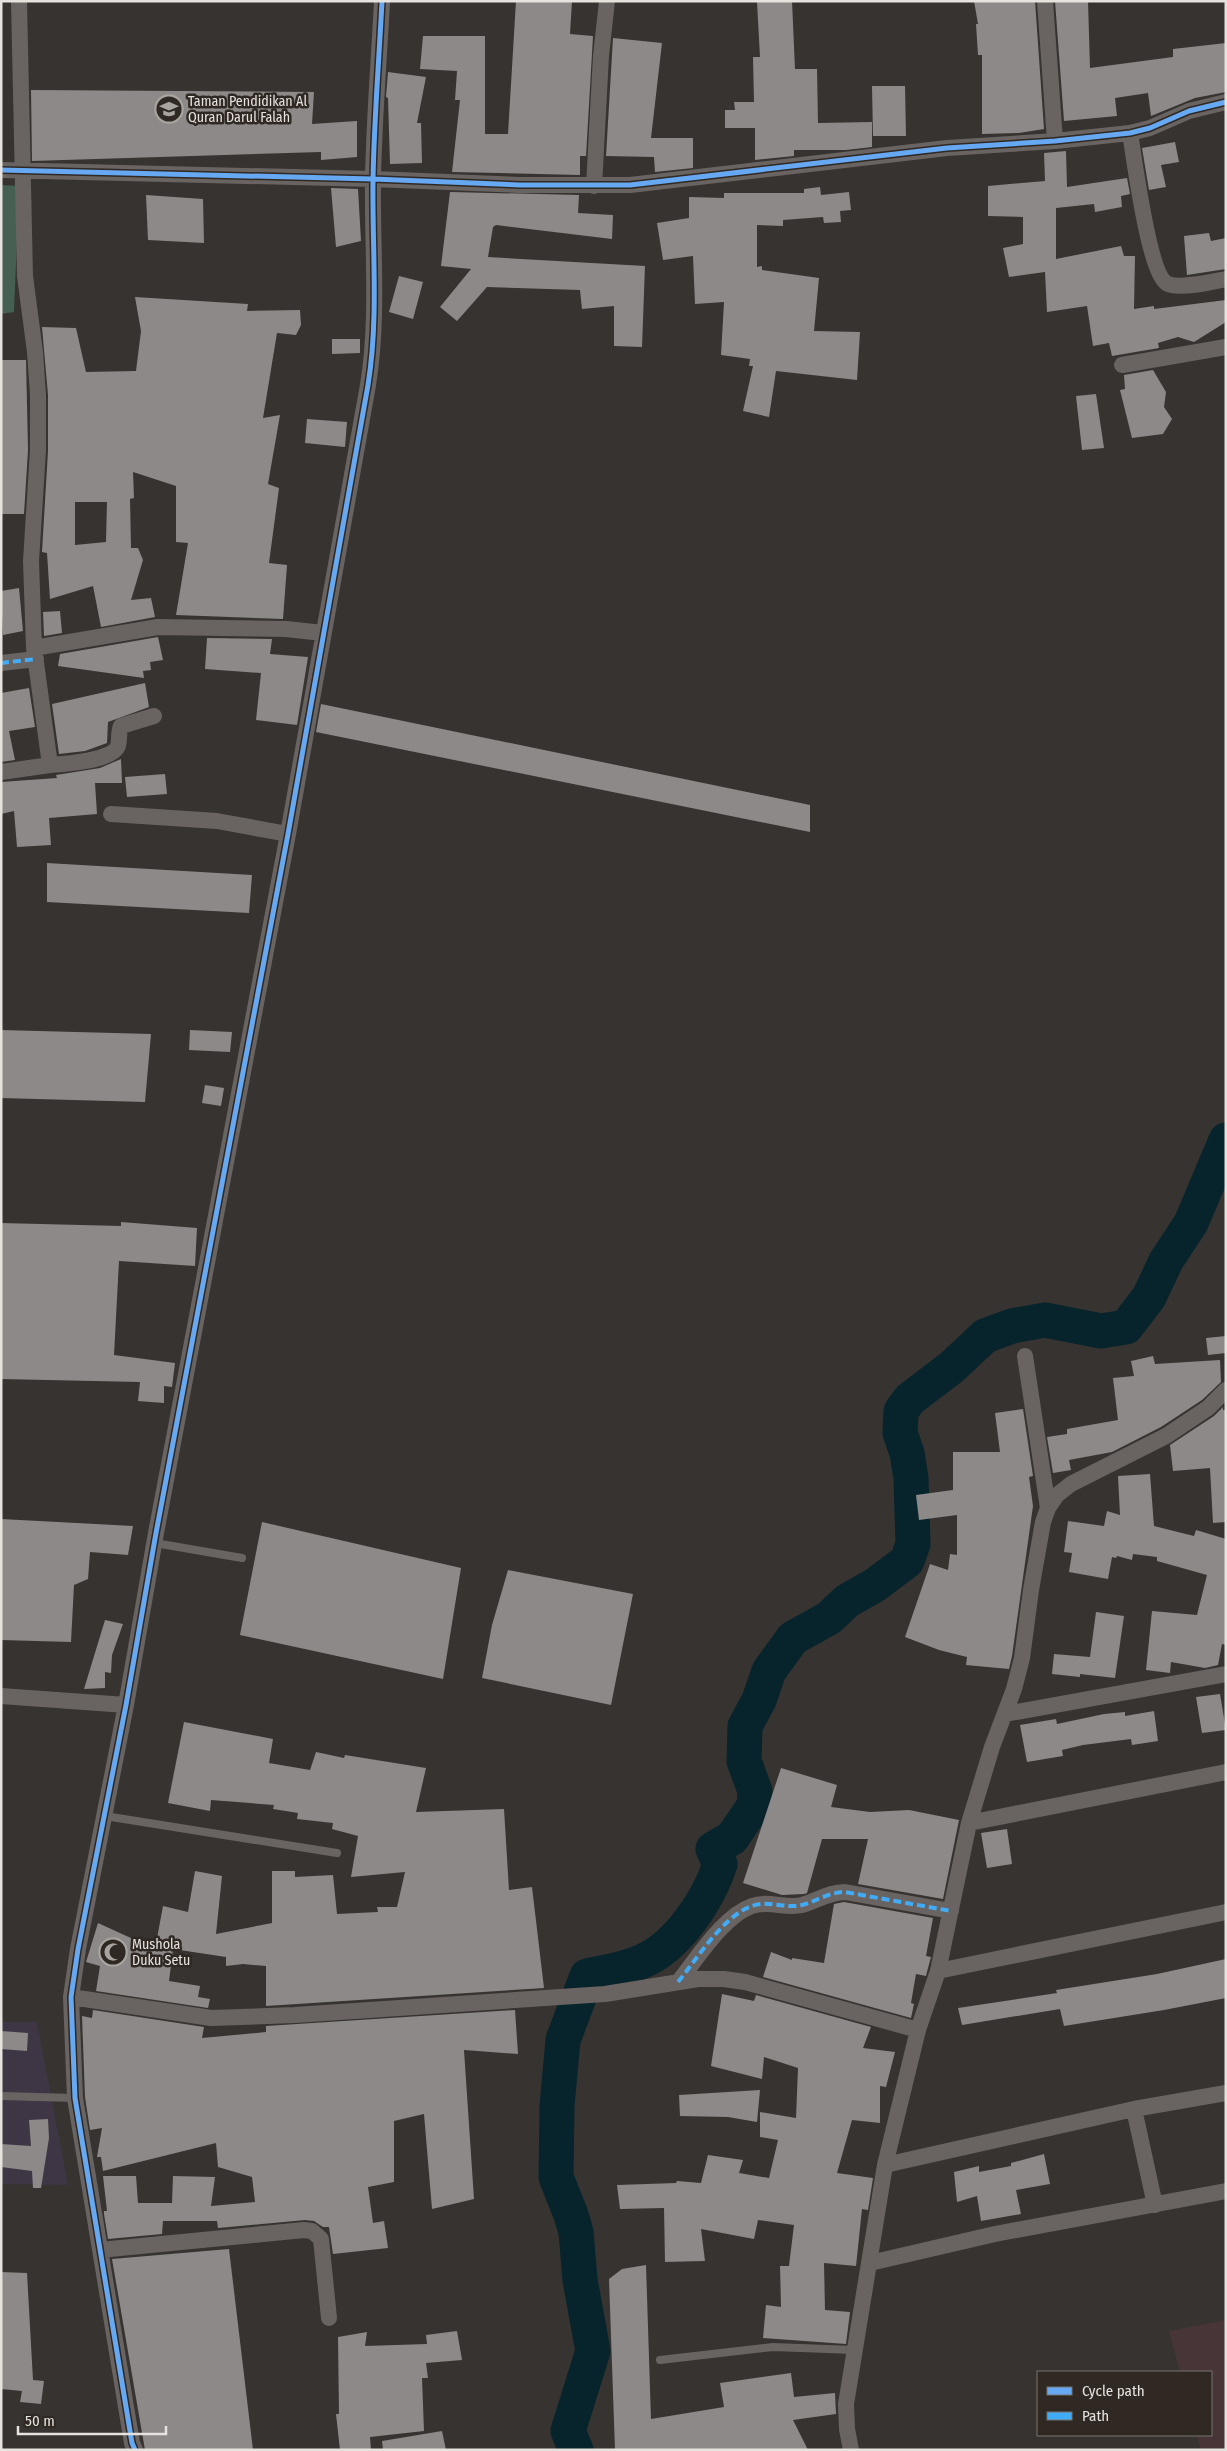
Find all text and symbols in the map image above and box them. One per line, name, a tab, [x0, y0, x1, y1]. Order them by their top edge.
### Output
place label: Taman Pendidikan Al Quran Darul Falah	[188, 93, 307, 126]
school or university icon: Taman Pendidikan Al Quran Darul Falah	[154, 94, 184, 124]
place label: Mushola Duku Setu	[132, 1936, 190, 1969]
mosque icon: Mushola Duku Setu	[98, 1937, 128, 1967]
legend	[1037, 2371, 1212, 2436]
text: Cycle path	[1082, 2382, 1145, 2400]
scale bar	[18, 2404, 165, 2436]
text: Path	[1082, 2407, 1109, 2425]
text: 50 m	[25, 2412, 55, 2430]

